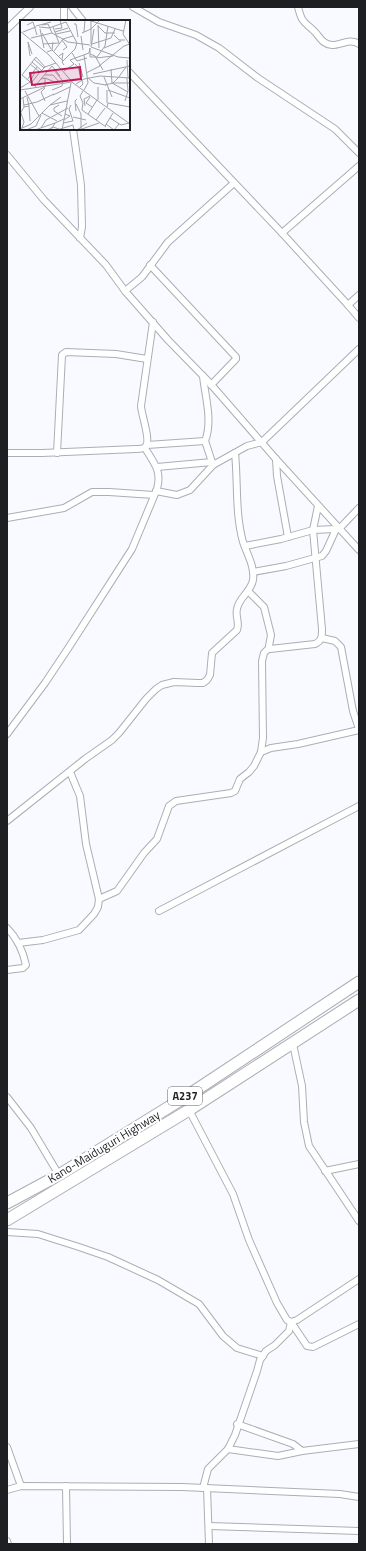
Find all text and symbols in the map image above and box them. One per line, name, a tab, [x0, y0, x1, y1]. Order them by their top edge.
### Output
inset map	[20, 20, 130, 130]
road number: A237	[168, 1087, 202, 1105]
street label: Kano-Maiduguri Highway	[44, 1105, 164, 1188]

